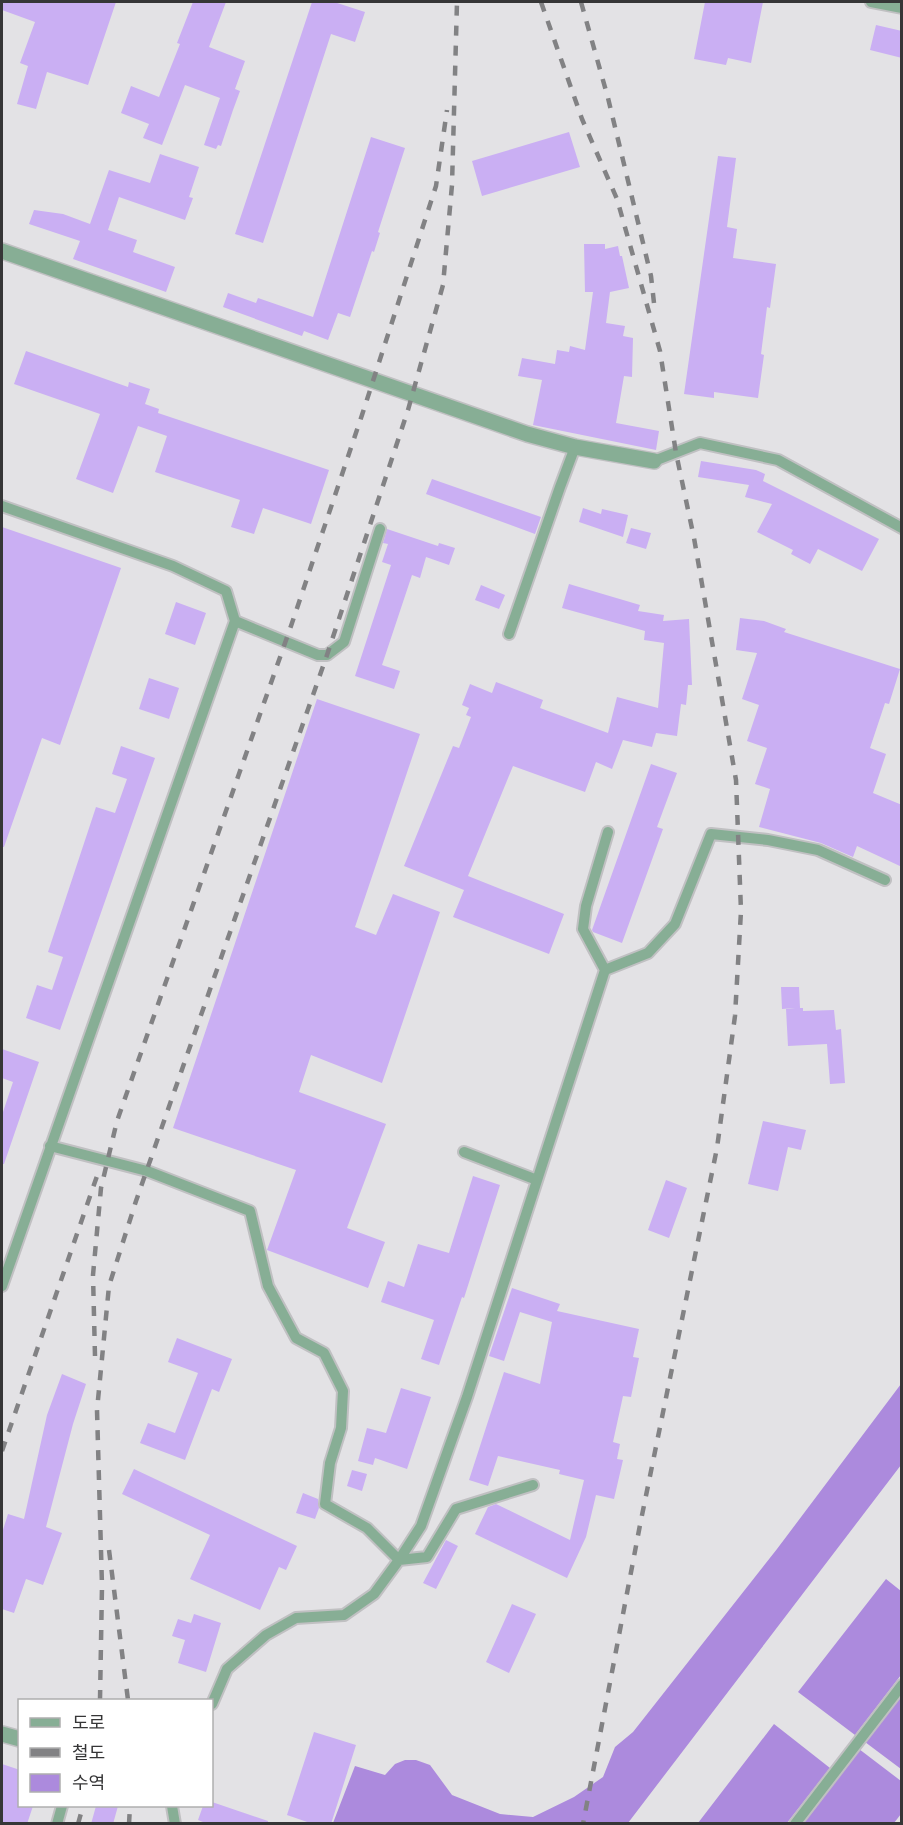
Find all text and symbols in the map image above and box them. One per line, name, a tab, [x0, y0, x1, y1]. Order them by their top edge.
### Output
legend	[18, 1699, 213, 1807]
text: 도로	[72, 1710, 105, 1734]
text: 철도	[72, 1740, 105, 1764]
text: 수역	[72, 1770, 105, 1794]

